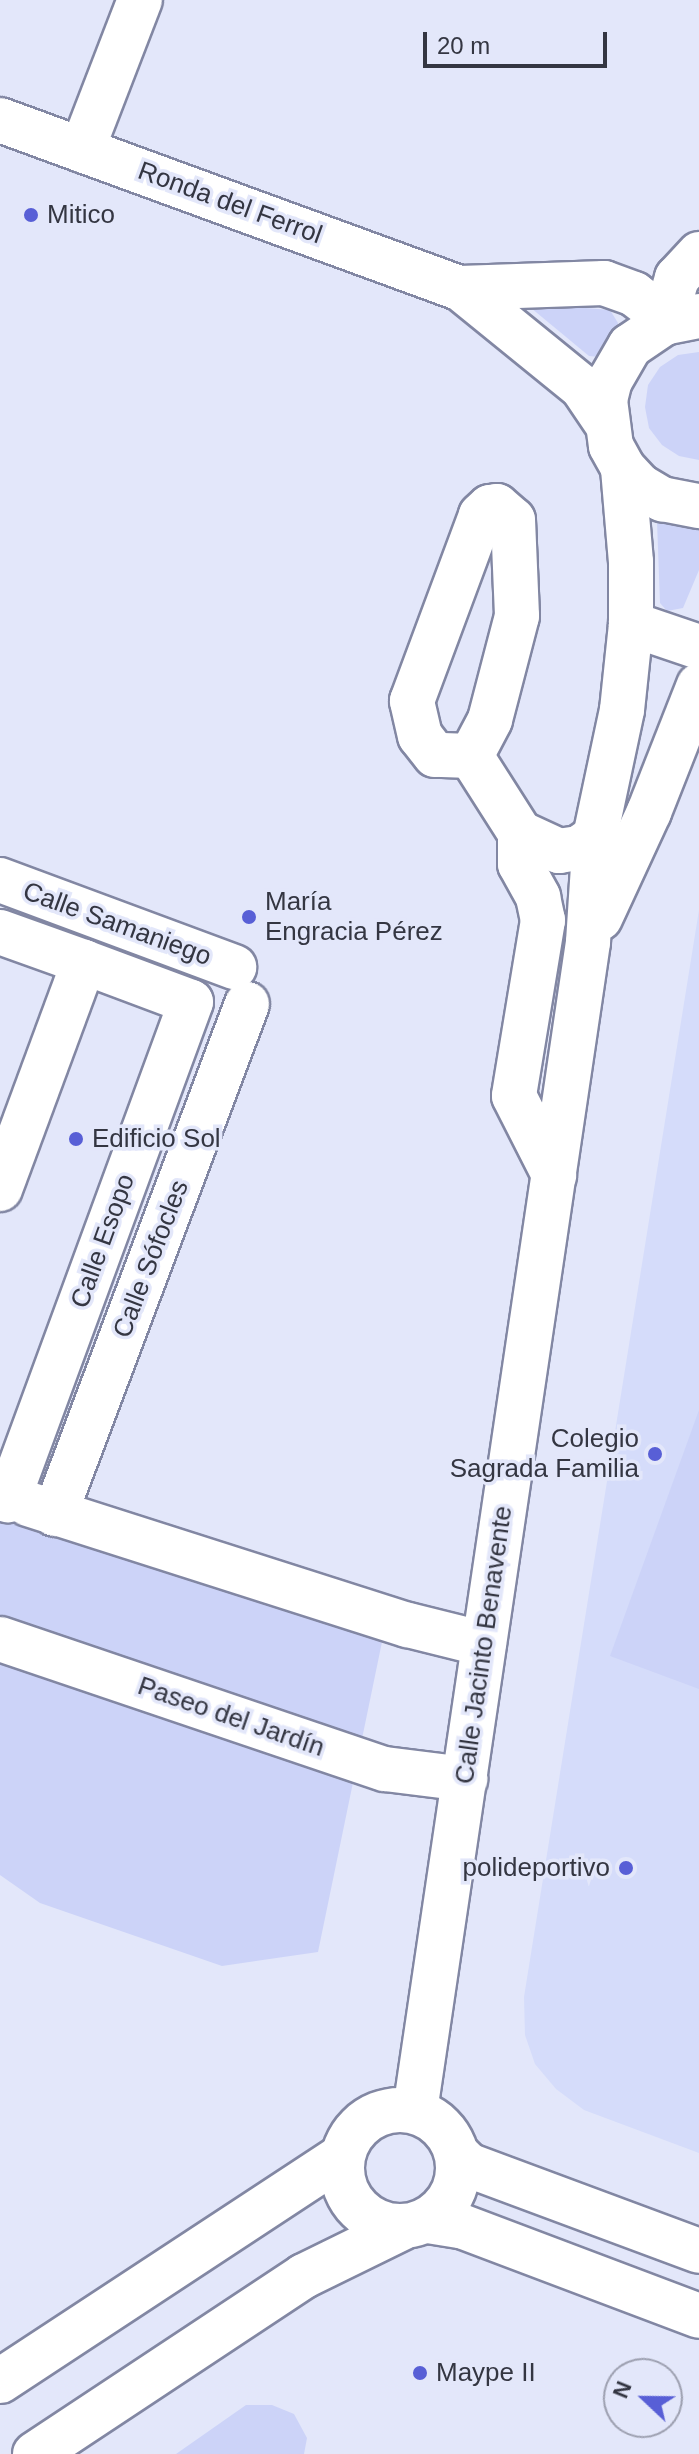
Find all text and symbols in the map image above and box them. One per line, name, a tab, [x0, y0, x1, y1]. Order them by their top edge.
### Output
scale bar	[427, 16, 611, 66]
text: 20 m	[437, 32, 490, 59]
street label: Ronda del Ferrol	[134, 155, 326, 251]
place label: Mitico	[47, 199, 115, 231]
marker: Mitico	[22, 206, 40, 224]
street label: Calle Samaniego	[19, 875, 215, 973]
place label: María Engracia Pérez	[265, 886, 443, 948]
marker: María Engracia Pérez	[240, 908, 258, 926]
place label: Edificio Sol	[92, 1123, 221, 1155]
marker: Edificio Sol	[67, 1130, 85, 1148]
street label: Calle Esopo	[64, 1170, 142, 1312]
street label: Calle Sófocles	[107, 1176, 195, 1342]
place label: Colegio Sagrada Familia	[450, 1423, 639, 1484]
marker: Colegio Sagrada Familia	[646, 1445, 664, 1463]
street label: Calle Jacinto Benavente	[449, 1504, 519, 1786]
street label: Paseo del Jardín	[134, 1670, 328, 1764]
place label: polideportivo	[463, 1852, 610, 1884]
marker: polideportivo	[617, 1859, 635, 1877]
place label: Maype II	[436, 2357, 536, 2389]
north arrow	[603, 2358, 683, 2438]
marker: Maype II	[411, 2364, 429, 2382]
text: N	[608, 2378, 637, 2402]

